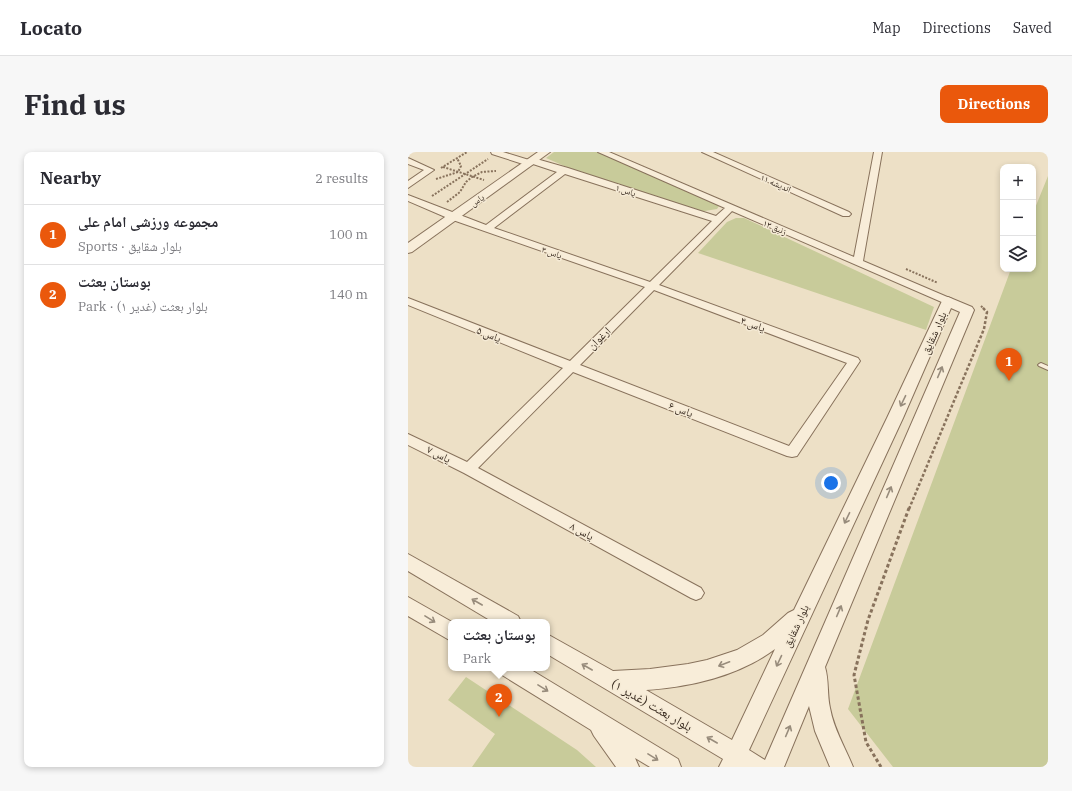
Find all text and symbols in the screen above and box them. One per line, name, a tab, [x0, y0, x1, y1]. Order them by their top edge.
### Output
text: Locato	[20, 16, 82, 40]
text: Map	[872, 19, 901, 37]
text: Directions	[923, 19, 991, 37]
text: Saved	[1013, 19, 1052, 37]
button: Directions	[940, 85, 1048, 123]
text: Find us	[24, 86, 126, 123]
map controls	[1000, 164, 1036, 272]
button: +	[1000, 164, 1036, 200]
text: Nearby	[40, 167, 101, 189]
text: 2 results	[315, 170, 368, 187]
street label: اندیشه ۱۱	[759, 171, 793, 195]
street label: یاس ۱	[614, 182, 638, 199]
street label: یاس	[468, 191, 486, 209]
button: −	[1000, 200, 1036, 236]
text: مجموعه ورزشی امام علی	[78, 212, 218, 231]
street label: زنبق ۱۳	[761, 217, 789, 237]
text: 1	[49, 226, 57, 243]
text: 100 m	[329, 226, 368, 243]
button: layers	[1000, 236, 1036, 272]
text: Sports · بلوار شقایق	[78, 238, 182, 255]
street label: یاس ۳	[540, 243, 564, 261]
text: بوستان بعثت	[78, 272, 151, 291]
text: 2	[49, 286, 57, 303]
text: 140 m	[329, 286, 368, 303]
text: Park · بلوار بعثت (غدیر ۱)	[78, 298, 208, 315]
street label: بلوار شقایق	[918, 309, 950, 357]
street label: یاس ۴	[739, 313, 768, 335]
street label: یاس ۵	[475, 323, 504, 345]
street label: ارغوان	[585, 324, 613, 352]
pin: 1	[996, 348, 1022, 381]
one-way arrow	[937, 366, 945, 378]
one-way arrow	[899, 394, 906, 406]
street label: یاس ۶	[667, 398, 696, 420]
street label: یاس ۷	[425, 442, 454, 466]
your location	[821, 473, 841, 493]
one-way arrow	[886, 486, 894, 498]
one-way arrow	[843, 511, 850, 523]
street label: یاس ۸	[568, 519, 597, 544]
one-way arrow	[471, 598, 483, 606]
street label: بلوار شقایق	[780, 602, 812, 650]
one-way arrow	[835, 606, 843, 618]
one-way arrow	[424, 614, 435, 623]
popup	[448, 619, 550, 671]
text: بوستان بعثت	[463, 625, 535, 644]
text: Park	[463, 650, 491, 667]
one-way arrow	[775, 654, 783, 666]
one-way arrow	[719, 661, 731, 669]
one-way arrow	[581, 663, 593, 671]
street label: بلوار بعثت (غدیر ۱)	[608, 675, 696, 735]
pin: 2	[486, 684, 512, 717]
one-way arrow	[537, 685, 549, 693]
one-way arrow	[785, 725, 792, 737]
one-way arrow	[706, 736, 718, 744]
one-way arrow	[647, 753, 659, 761]

